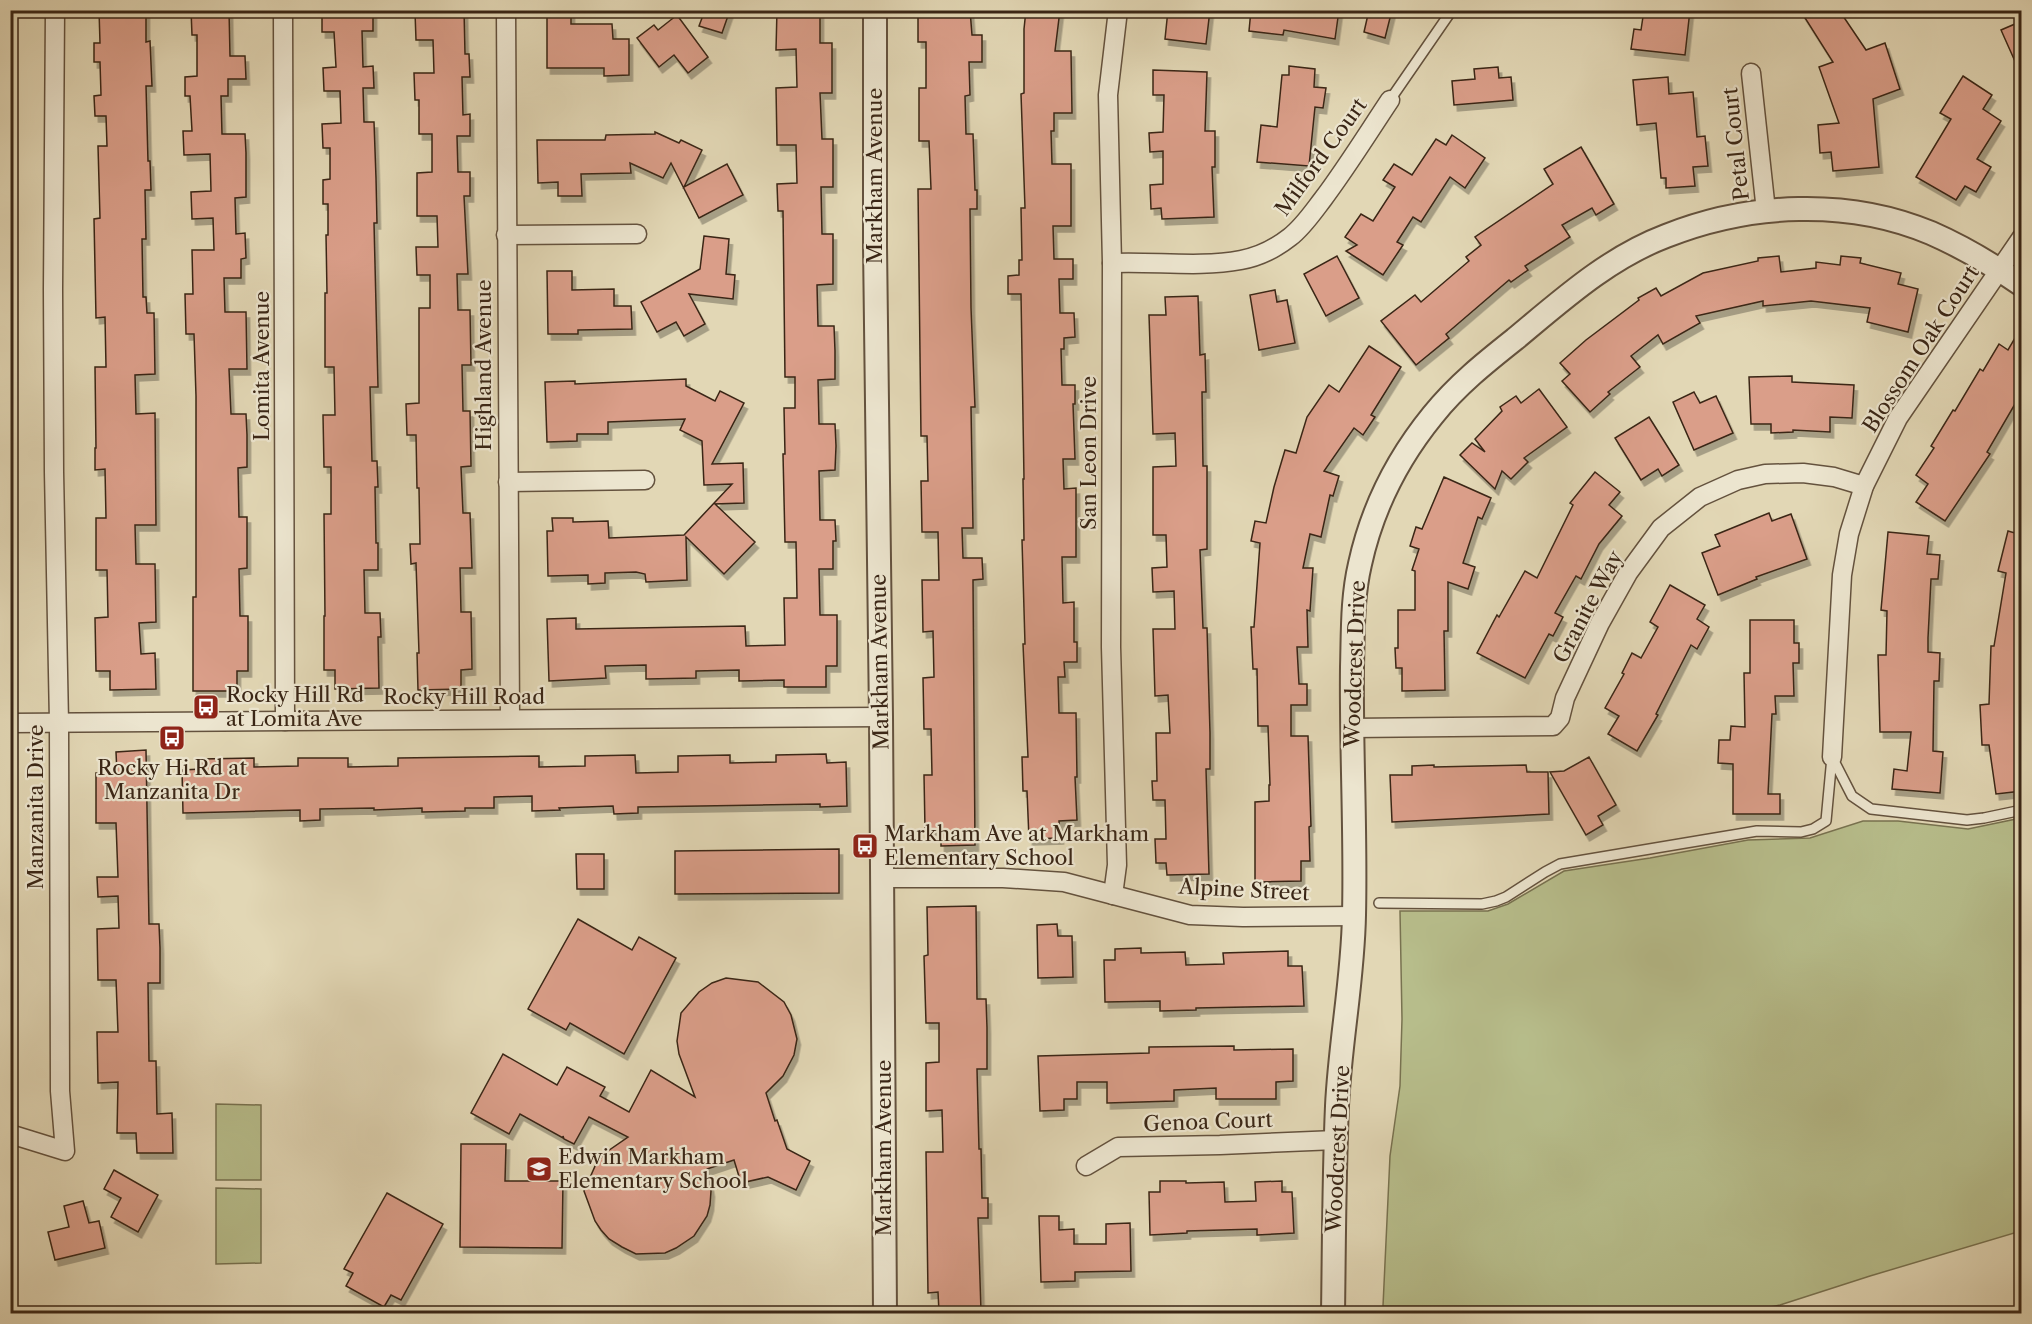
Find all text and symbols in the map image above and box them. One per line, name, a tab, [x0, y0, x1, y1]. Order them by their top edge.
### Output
street label: Petal Court	[1717, 86, 1754, 202]
street label: Markham Avenue	[862, 88, 887, 264]
street label: Milford Court	[1270, 93, 1372, 220]
street label: Blossom Oak Court	[1857, 260, 1984, 437]
street label: Highland Avenue	[471, 279, 496, 451]
street label: Lomita Avenue	[249, 291, 274, 441]
street label: San Leon Drive	[1076, 376, 1101, 530]
street label: Granite Way	[1547, 546, 1628, 667]
street label: Markham Avenue	[865, 574, 894, 750]
street label: Woodcrest Drive	[1339, 580, 1370, 749]
place label: Rocky Hill Rd at Lomita Ave	[226, 682, 364, 731]
street label: Rocky Hill Road	[383, 684, 545, 709]
bus stop icon: Rocky Hill Rd at Lomita Ave	[191, 692, 221, 722]
bus stop icon: Rocky Hi Rd at Manzanita Dr	[157, 723, 187, 753]
street label: Manzanita Drive	[23, 724, 48, 890]
place label: Rocky Hi Rd at Manzanita Dr	[97, 755, 247, 804]
place label: Markham Ave at Markham Elementary School	[884, 821, 1149, 870]
bus stop icon: Markham Ave at Markham Elementary School	[850, 831, 880, 861]
street label: Alpine Street	[1177, 874, 1311, 905]
street label: Markham Avenue	[871, 1060, 896, 1236]
street label: Woodcrest Drive	[1321, 1065, 1354, 1234]
street label: Genoa Court	[1143, 1107, 1274, 1136]
place label: Edwin Markham Elementary School	[558, 1144, 748, 1193]
school or university icon: Edwin Markham Elementary School	[524, 1154, 554, 1184]

